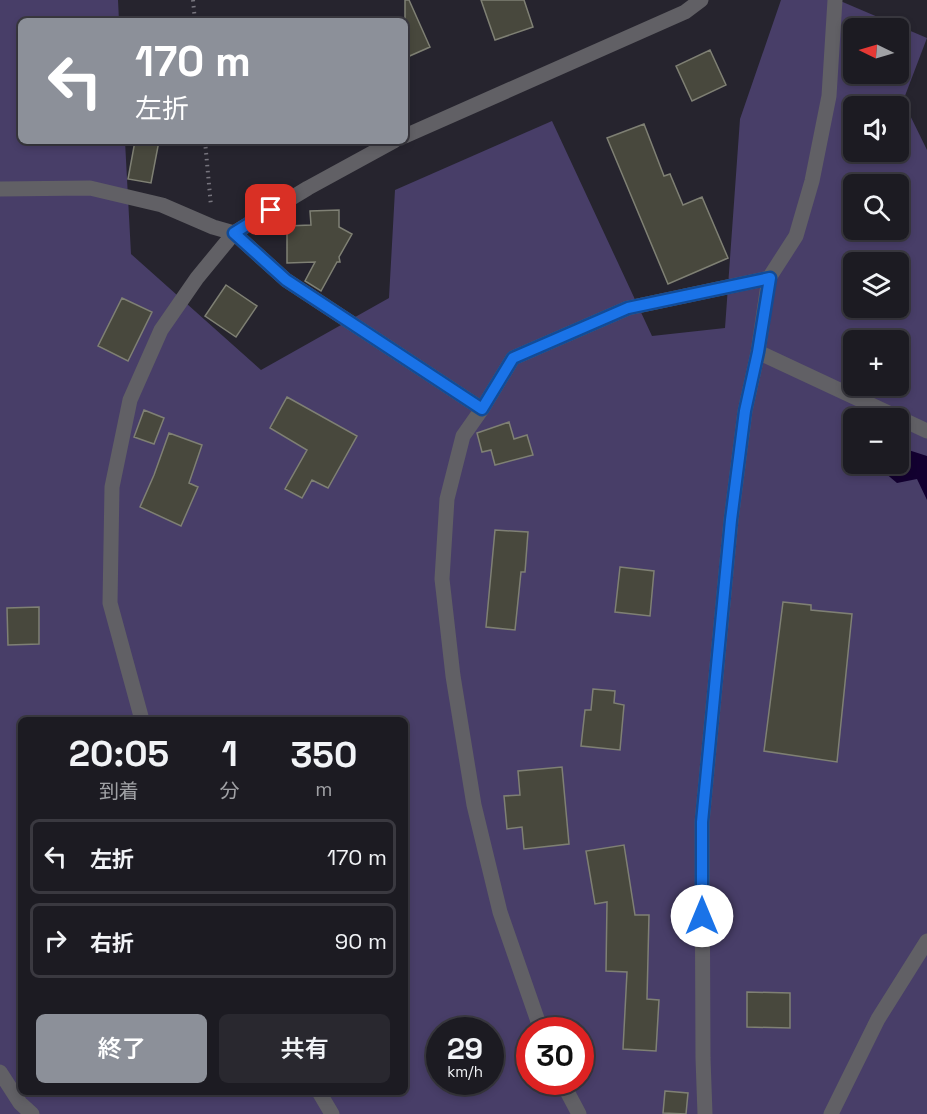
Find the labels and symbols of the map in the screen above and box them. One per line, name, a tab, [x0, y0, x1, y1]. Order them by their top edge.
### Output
north arrow	[843, 18, 909, 84]
pin	[245, 184, 296, 235]
position arrow	[670, 884, 734, 948]
speed limit sign: 30	[516, 1017, 594, 1095]

